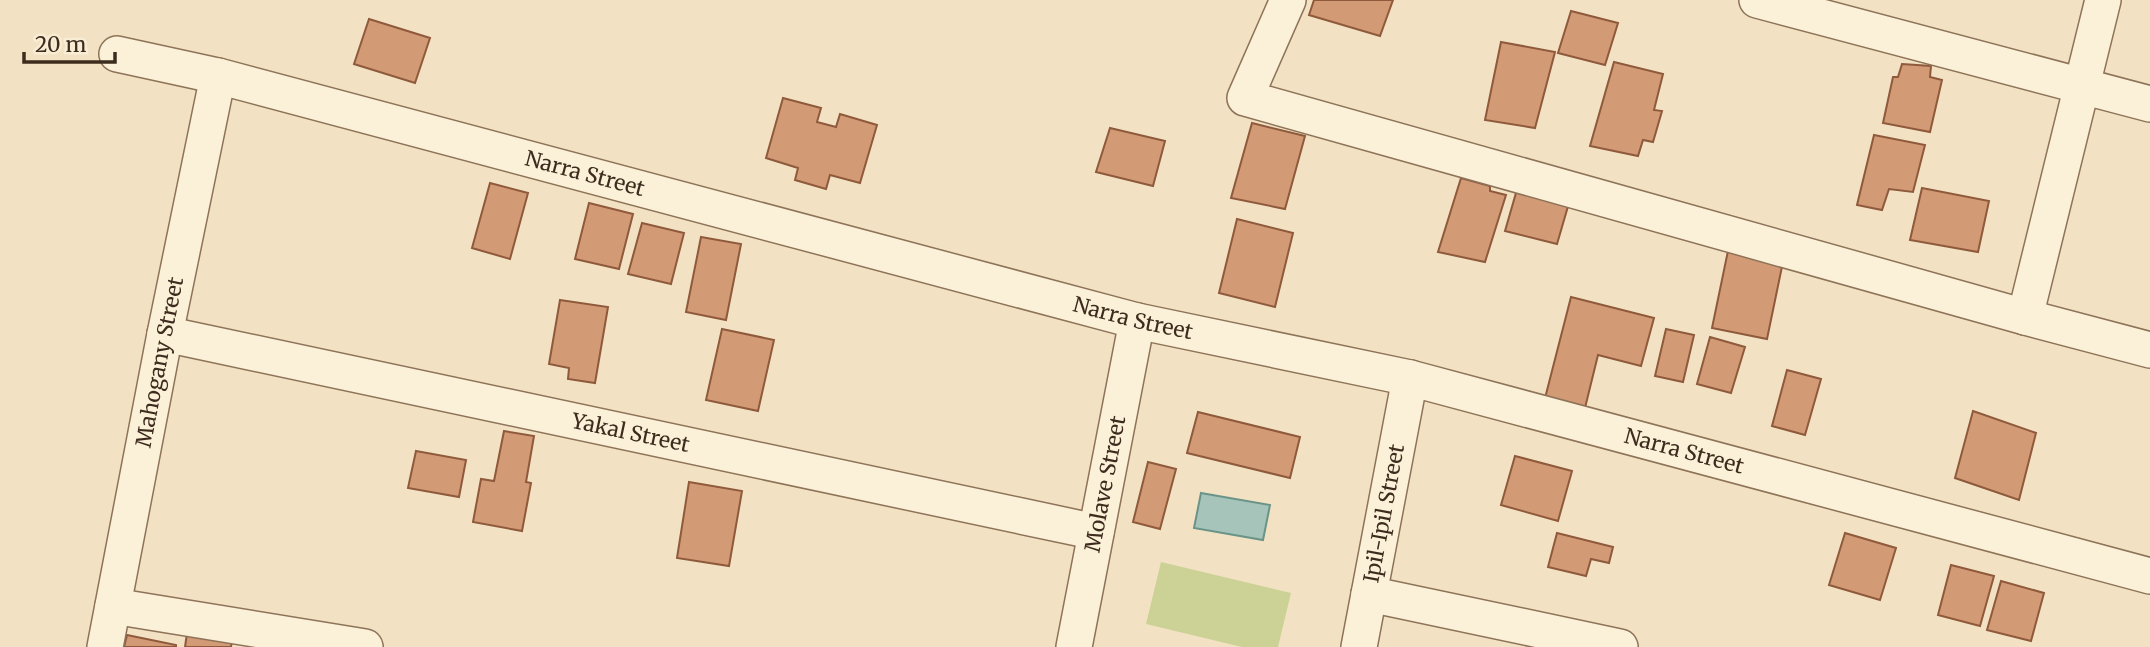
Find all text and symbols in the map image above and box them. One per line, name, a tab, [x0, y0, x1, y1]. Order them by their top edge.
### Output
scale bar	[24, 21, 116, 65]
text: 20 m	[35, 31, 87, 58]
street label: Narra Street	[522, 144, 648, 202]
street label: Mahogany Street	[130, 275, 189, 450]
street label: Narra Street	[1070, 291, 1195, 345]
street label: Yakal Street	[568, 407, 692, 458]
street label: Molave Street	[1079, 414, 1131, 554]
street label: Narra Street	[1622, 422, 1747, 480]
street label: Ipil-Ipil Street	[1357, 442, 1410, 585]

